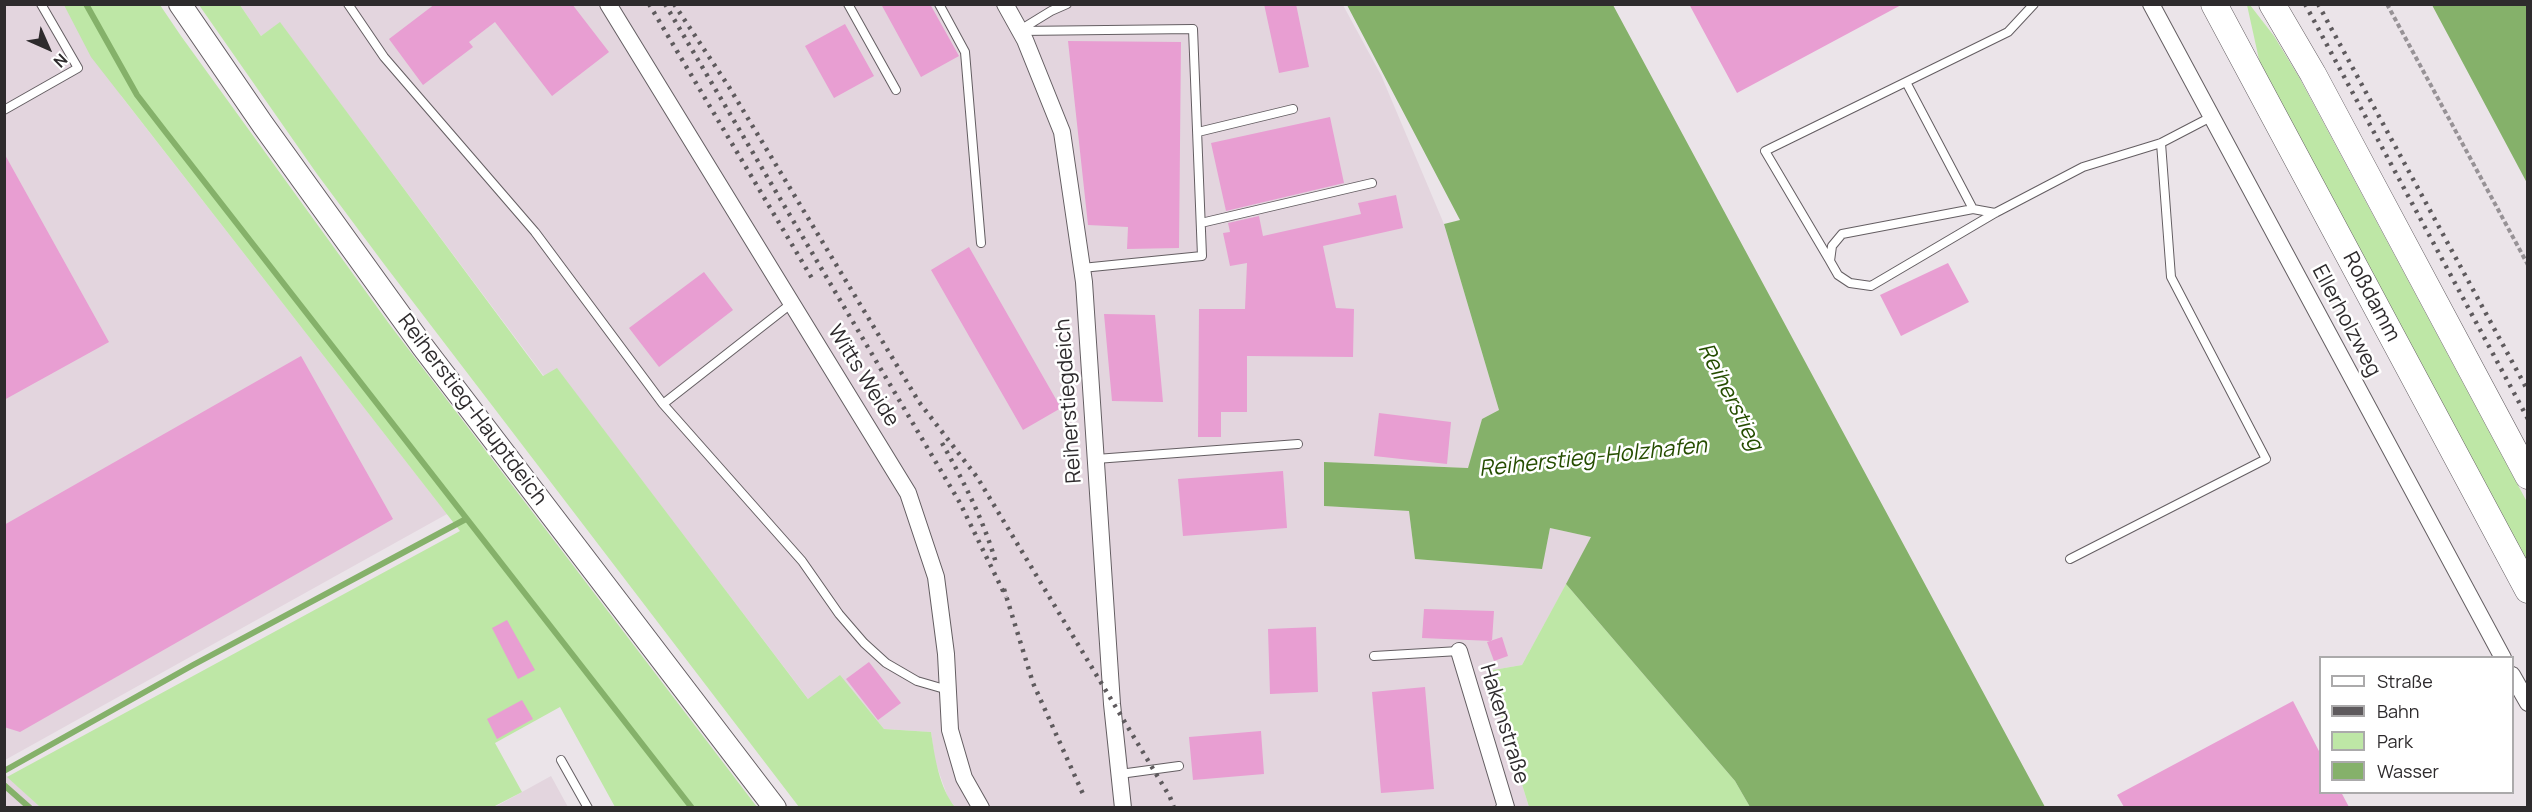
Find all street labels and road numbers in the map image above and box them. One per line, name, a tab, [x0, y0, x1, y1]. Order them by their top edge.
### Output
street label: Roßdamm	[2337, 248, 2405, 346]
street label: Ellerholzweg	[2306, 261, 2386, 381]
street label: Reiherstieg-Hauptdeich	[392, 309, 552, 511]
street label: Reiherstiegdeich	[1051, 318, 1087, 484]
street label: Witts Weide	[822, 320, 904, 432]
street label: Hakenstraße	[1474, 661, 1534, 787]

